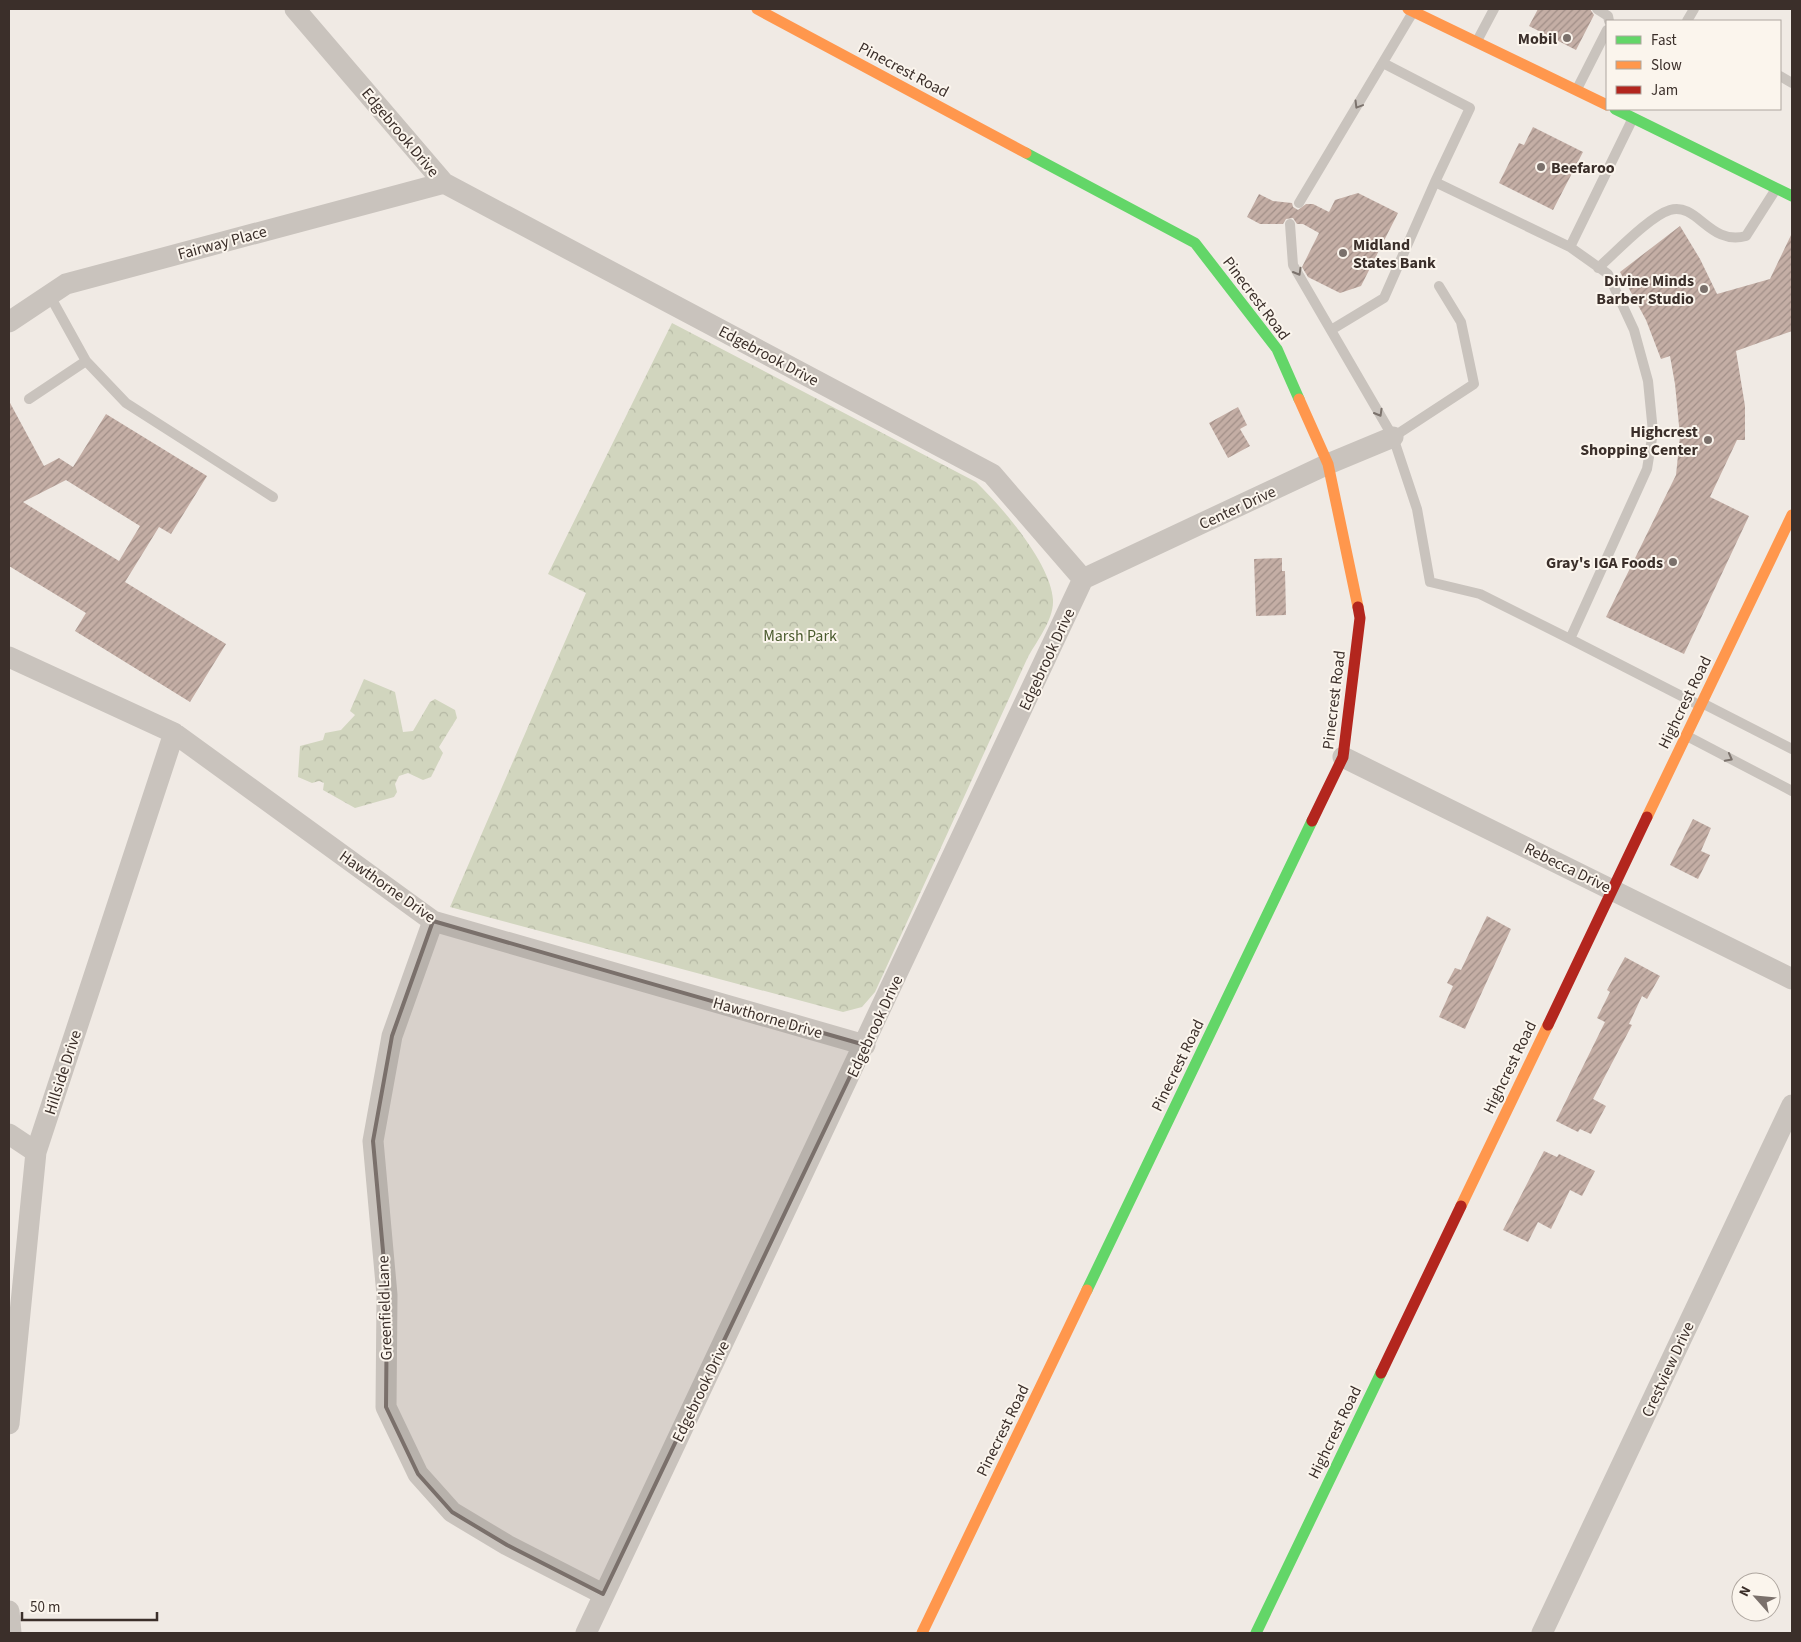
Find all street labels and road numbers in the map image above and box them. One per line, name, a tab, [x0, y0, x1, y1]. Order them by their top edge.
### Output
street label: Pinecrest Road	[854, 37, 953, 103]
street label: Edgebrook Drive	[356, 83, 444, 182]
street label: Fairway Place	[175, 220, 269, 265]
street label: Pinecrest Road	[1217, 252, 1295, 345]
street label: Edgebrook Drive	[715, 320, 822, 392]
street label: Center Drive	[1195, 481, 1279, 535]
street label: Edgebrook Drive	[1014, 605, 1080, 714]
street label: Pinecrest Road	[1317, 649, 1351, 751]
street label: Highcrest Road	[1653, 652, 1717, 753]
street label: Rebecca Drive	[1521, 837, 1615, 898]
street label: Hawthorne Drive	[335, 845, 440, 928]
street label: Edgebrook Drive	[842, 972, 908, 1081]
street label: Hawthorne Drive	[710, 992, 825, 1044]
street label: Pinecrest Road	[1146, 1016, 1210, 1115]
street label: Highcrest Road	[1478, 1017, 1542, 1118]
street label: Hillside Drive	[39, 1027, 87, 1117]
street label: Greenfield Lane	[372, 1255, 398, 1361]
street label: Crestview Drive	[1636, 1318, 1700, 1421]
street label: Edgebrook Drive	[667, 1337, 735, 1446]
street label: Pinecrest Road	[971, 1381, 1035, 1480]
street label: Highcrest Road	[1303, 1382, 1367, 1483]

